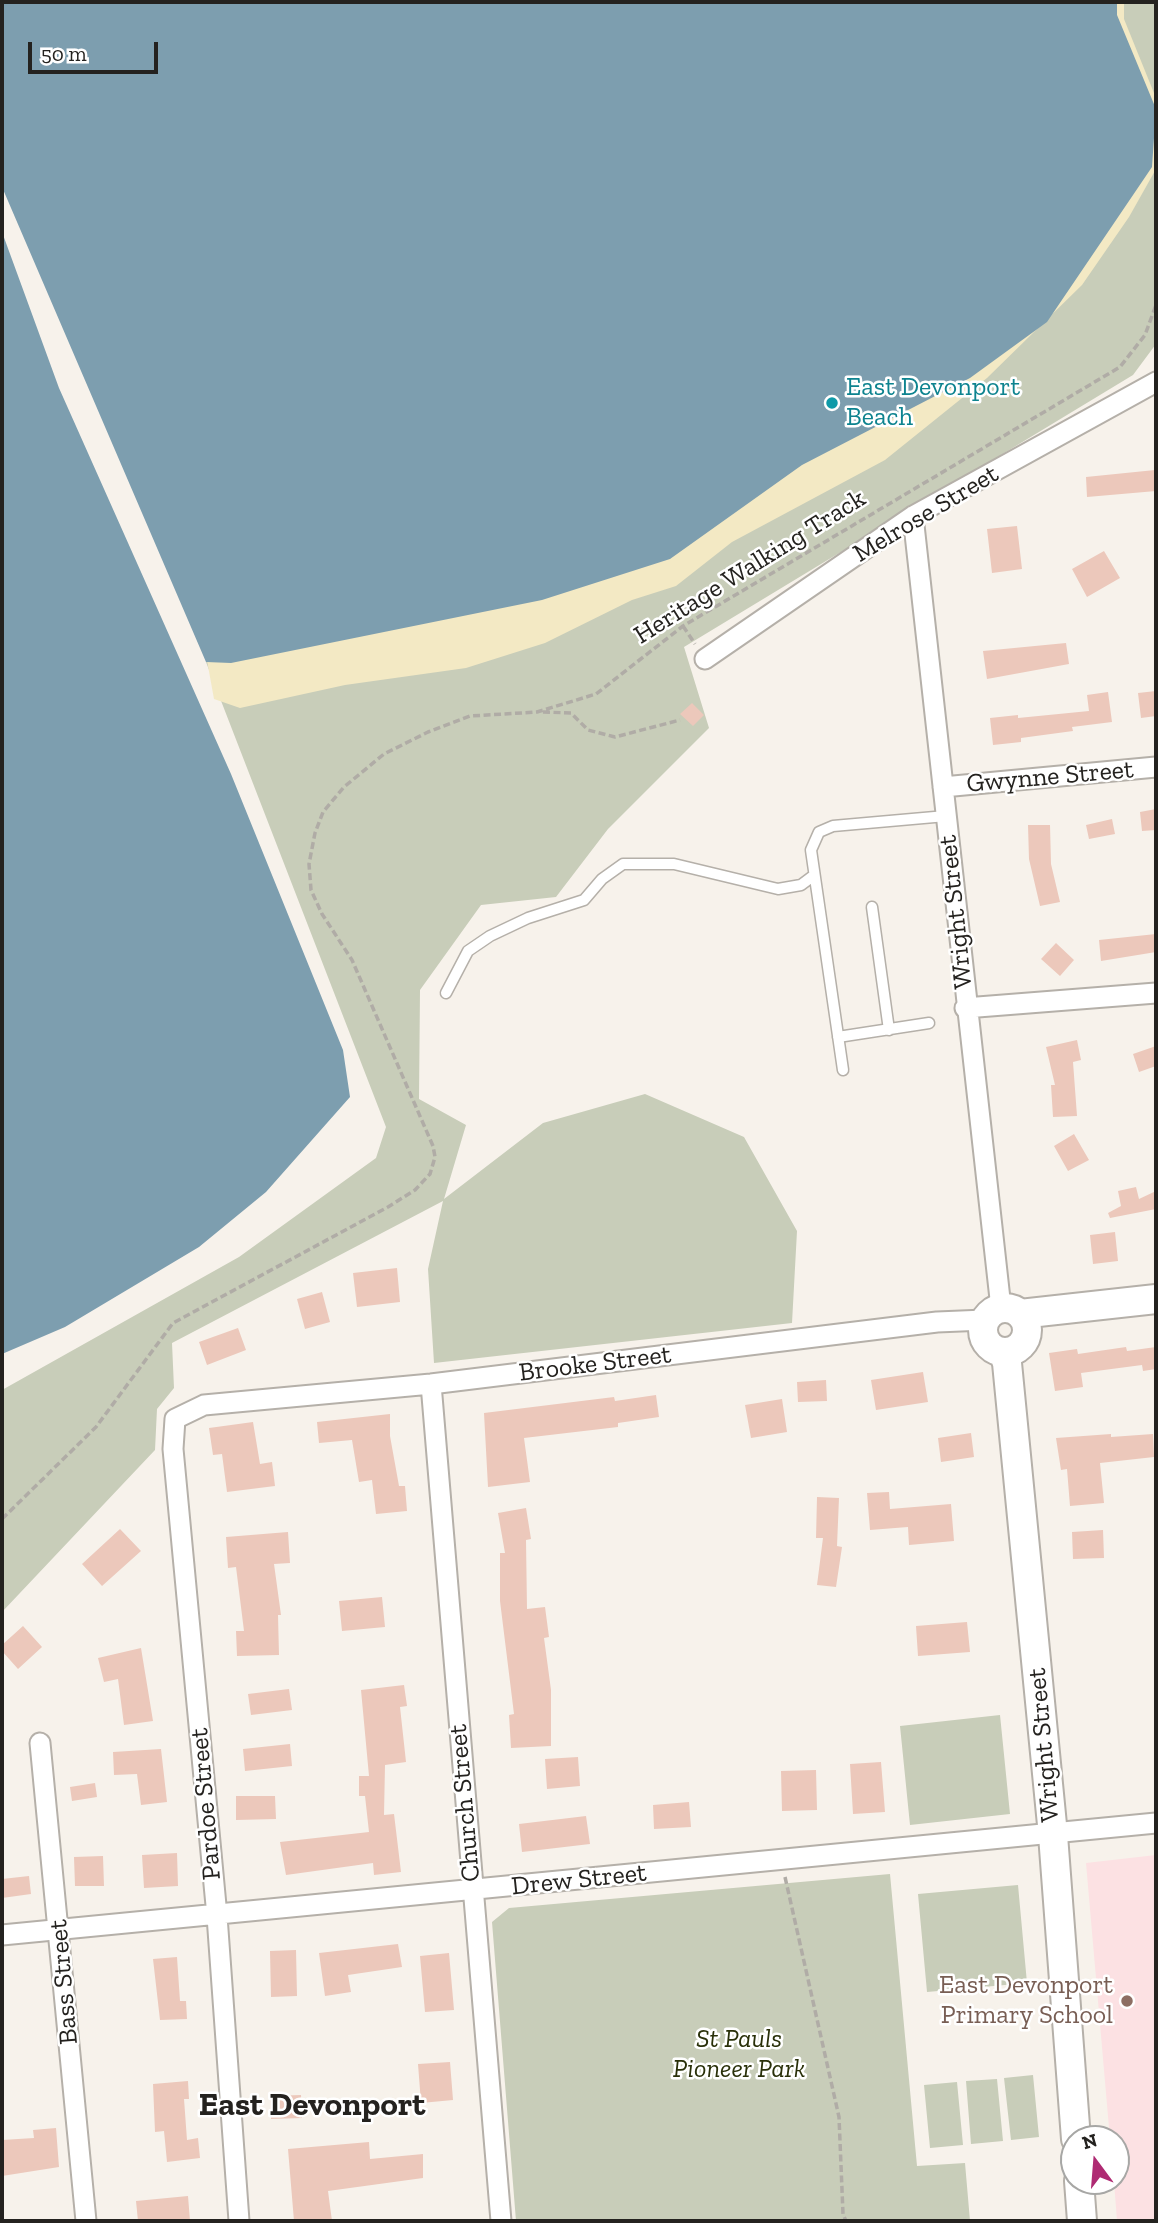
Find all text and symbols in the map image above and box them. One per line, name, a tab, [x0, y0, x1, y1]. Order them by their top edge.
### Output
scale bar	[32, 28, 161, 72]
text: 50 m	[41, 41, 87, 66]
place label: East Devonport Beach	[846, 372, 1020, 434]
marker: East Devonport Beach	[824, 395, 840, 411]
street label: Melrose Street	[848, 458, 1004, 570]
street label: Heritage Walking Track	[628, 483, 872, 651]
street label: Gwynne Street	[965, 754, 1135, 800]
street label: Wright Street	[932, 834, 980, 990]
street label: Brooke Street	[517, 1339, 673, 1389]
street label: Wright Street	[1022, 1667, 1066, 1823]
street label: Church Street	[443, 1723, 487, 1883]
street label: Pardoe Street	[184, 1727, 228, 1881]
street label: Drew Street	[510, 1857, 648, 1903]
street label: Bass Street	[43, 1918, 85, 2046]
place label: East Devonport Primary School	[939, 1970, 1113, 2032]
marker: East Devonport Primary School	[1119, 1993, 1135, 2009]
park label: St Pauls Pioneer Park	[673, 2024, 805, 2086]
district label: East Devonport	[199, 2086, 425, 2126]
north arrow	[1060, 2125, 1130, 2195]
text: N	[1080, 2128, 1100, 2154]

